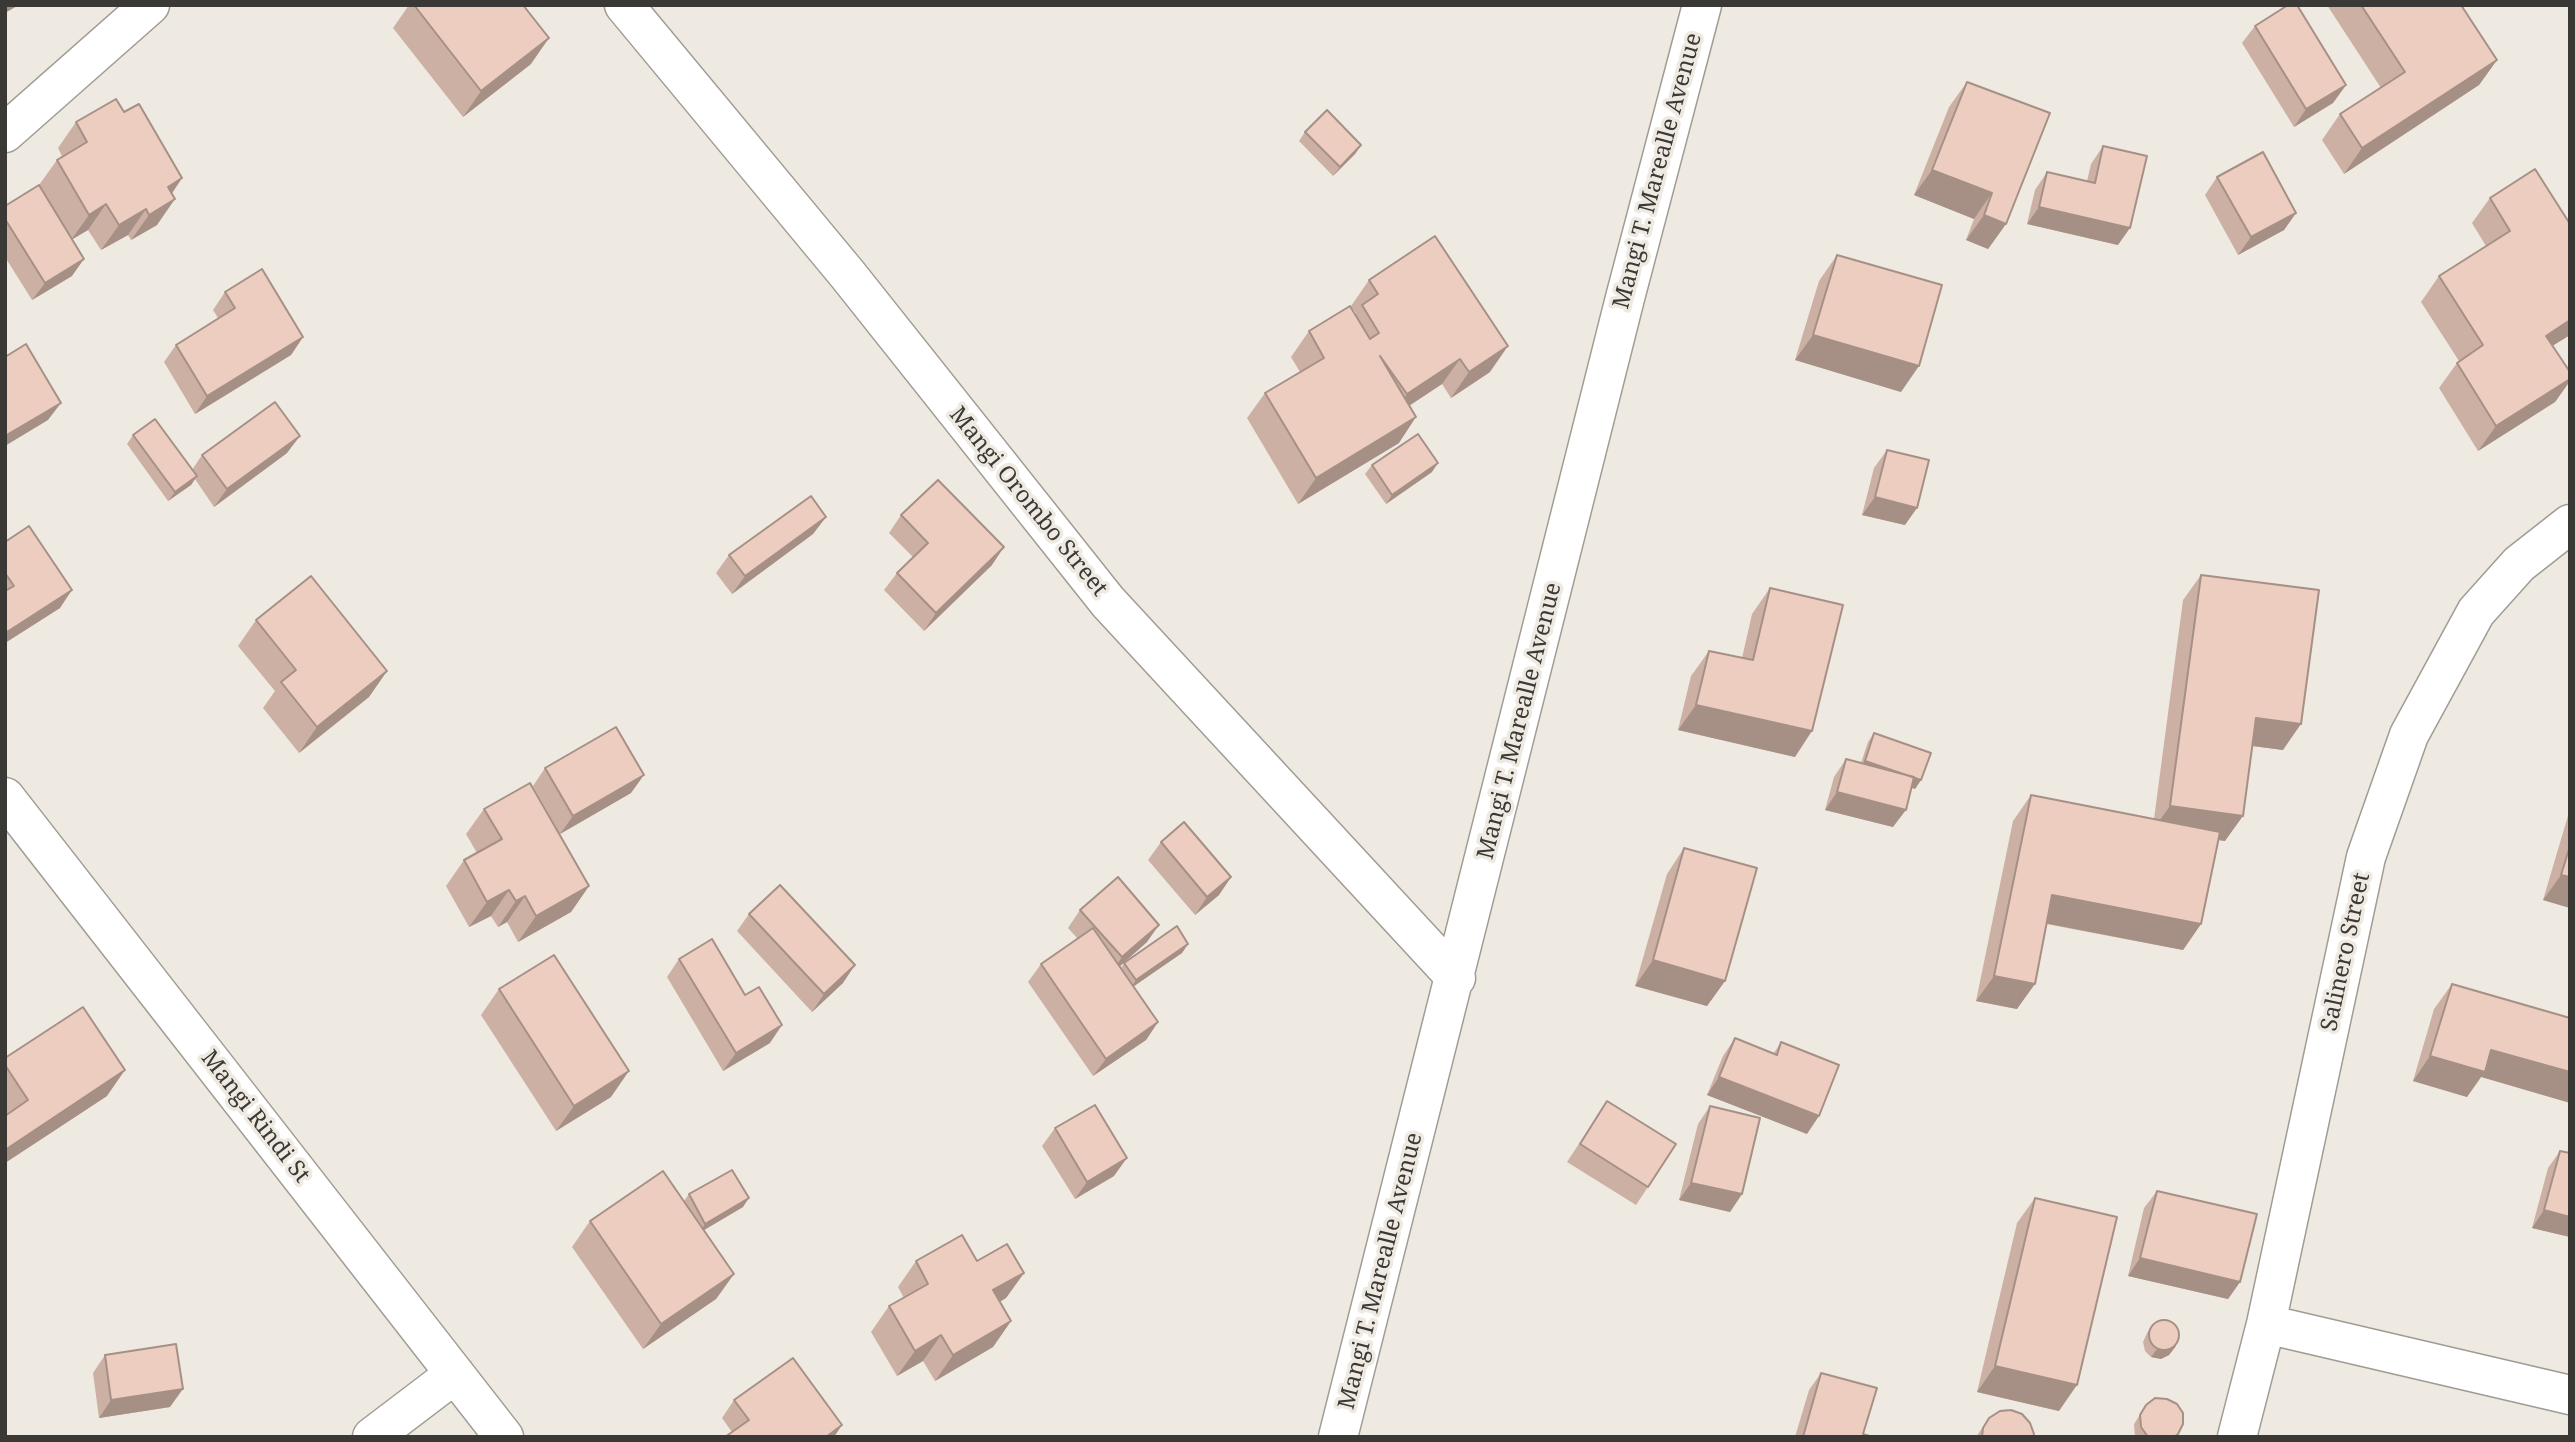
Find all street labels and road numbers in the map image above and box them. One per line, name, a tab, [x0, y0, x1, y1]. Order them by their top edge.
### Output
street label: Mangi T. Marealle Avenue	[1608, 30, 1708, 312]
street label: Mangi Orombo Street	[943, 402, 1113, 602]
street label: Mangi T. Marealle Avenue	[1472, 580, 1568, 862]
street label: Salinero Street	[2316, 870, 2376, 1034]
street label: Mangi Rindi St	[195, 1045, 315, 1189]
street label: Mangi T. Marealle Avenue	[1333, 1130, 1429, 1412]

